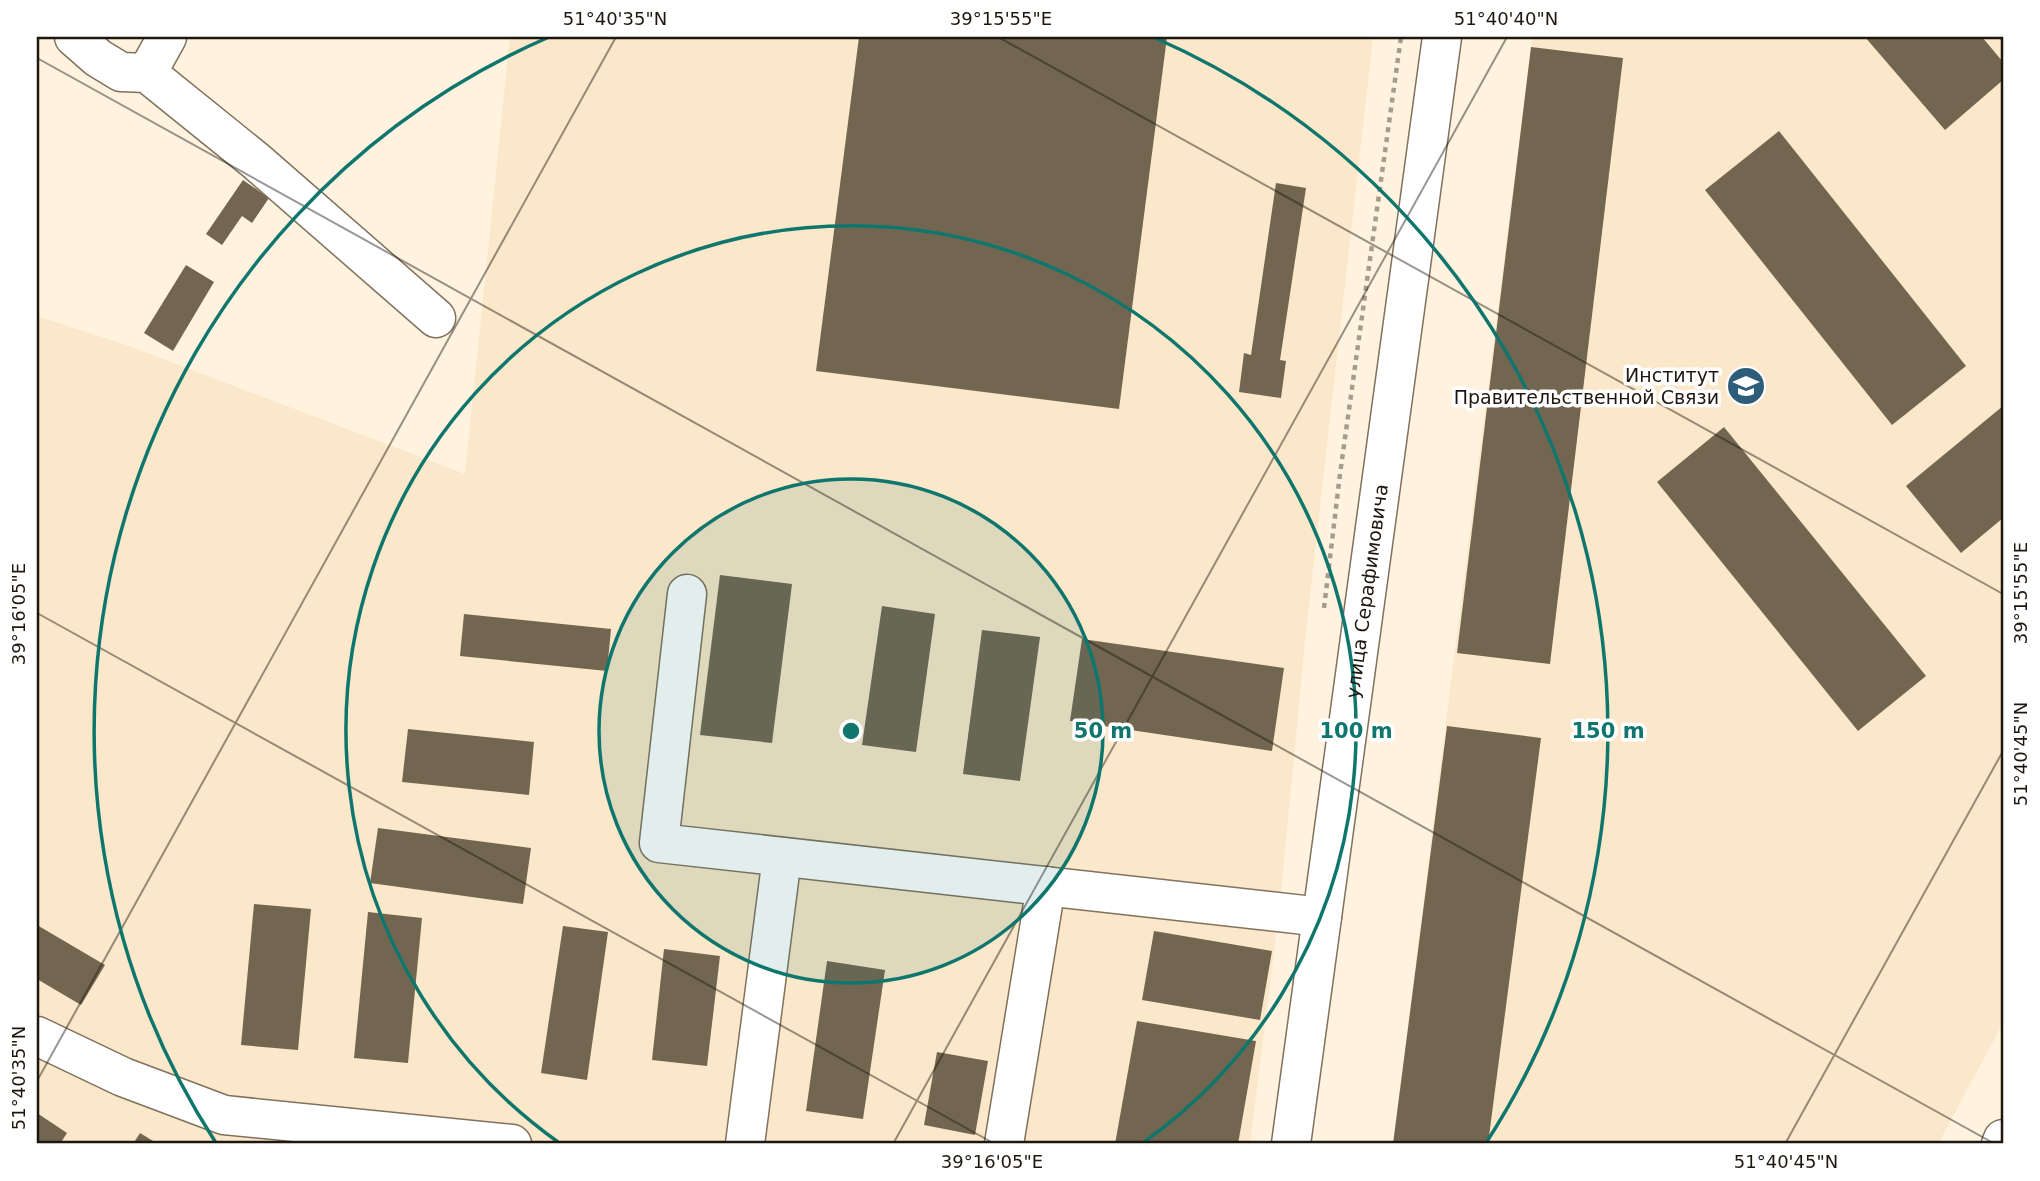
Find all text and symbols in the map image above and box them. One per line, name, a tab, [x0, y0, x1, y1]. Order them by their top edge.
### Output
text: 51°40'35"N	[563, 8, 667, 29]
text: 39°15'55"E	[950, 8, 1052, 29]
text: 51°40'40"N	[1454, 8, 1558, 29]
place label: Институт Правительственной Связи	[1454, 364, 1719, 408]
school or university icon: Институт Правительственной Связи	[1725, 365, 1767, 407]
street label: улица Серафимовича	[1341, 483, 1392, 700]
text: 39°15'55"E	[2010, 542, 2031, 644]
text: 39°16'05"E	[8, 563, 29, 665]
text: 51°40'45"N	[2010, 702, 2031, 806]
centre of rings	[839, 719, 863, 743]
text: 50 m	[1074, 719, 1132, 743]
text: 100 m	[1319, 719, 1393, 743]
text: 150 m	[1571, 719, 1645, 743]
text: 51°40'35"N	[8, 1026, 29, 1130]
text: 39°16'05"E	[941, 1151, 1043, 1172]
text: 51°40'45"N	[1734, 1151, 1838, 1172]

